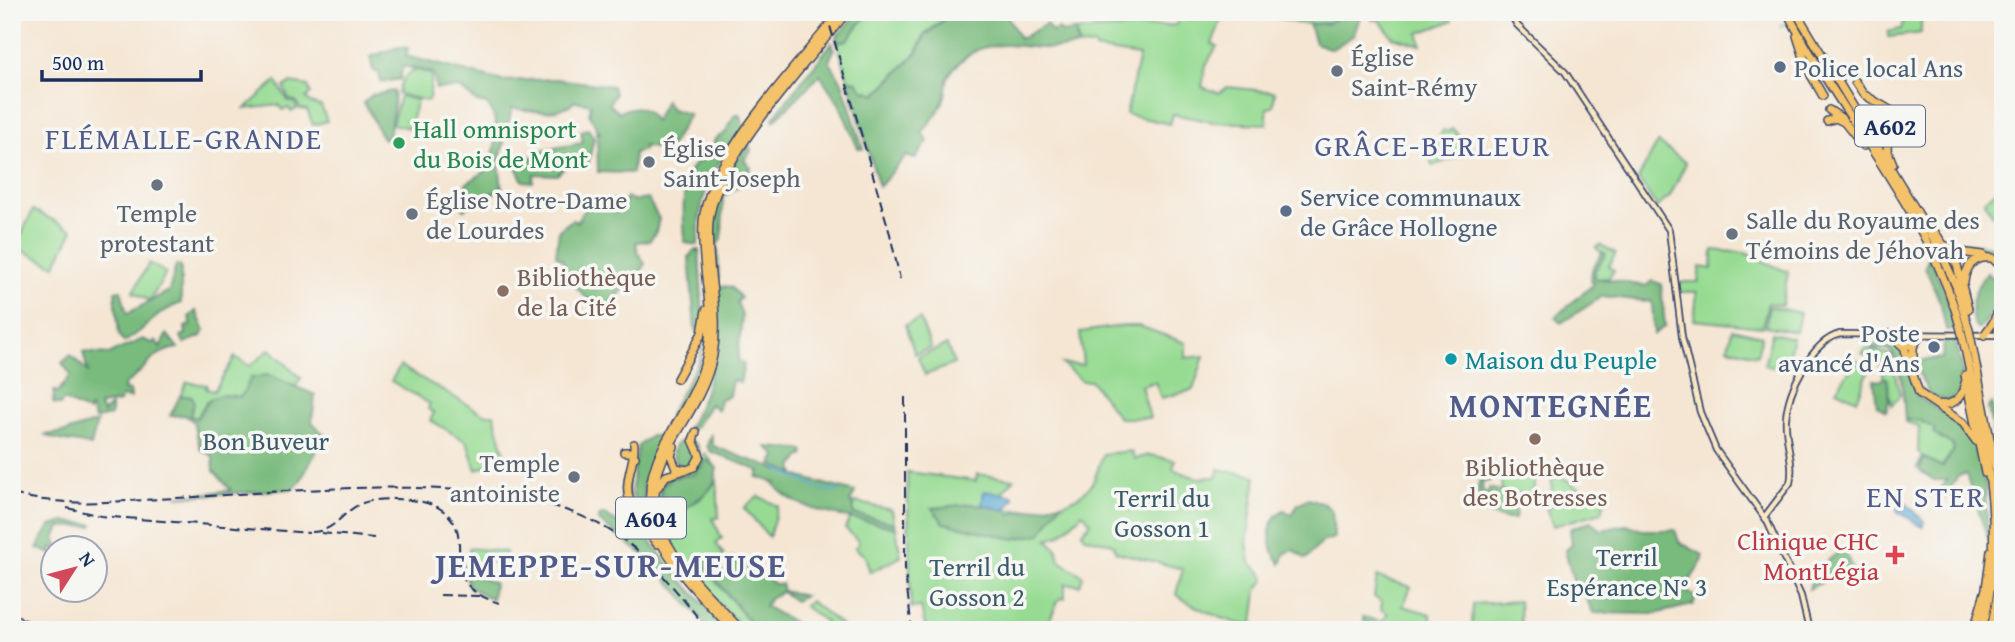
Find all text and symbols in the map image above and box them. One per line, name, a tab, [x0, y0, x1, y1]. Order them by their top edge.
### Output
place label: Église Saint-Rémy	[1351, 37, 1477, 106]
scale bar	[42, 38, 201, 82]
text: 500 m	[52, 47, 104, 78]
place label: Police local Ans	[1794, 48, 1963, 87]
marker: Police local Ans	[1772, 59, 1788, 75]
marker: Église Saint-Rémy	[1329, 63, 1345, 79]
road number: A602	[1855, 106, 1925, 146]
place label: Hall omnisport du Bois de Mont	[413, 109, 588, 178]
district label: FLÉMALLE-GRANDE	[45, 116, 323, 160]
district label: GRÂCE-BERLEUR	[1314, 123, 1552, 167]
place label: Église Saint-Joseph	[663, 128, 801, 197]
marker: Hall omnisport du Bois de Mont	[391, 135, 407, 151]
marker: Église Saint-Joseph	[641, 154, 657, 170]
marker: Temple protestant	[149, 177, 165, 193]
place label: Service communaux de Grâce Hollogne	[1300, 177, 1522, 246]
place label: Église Notre-Dame de Lourdes	[426, 180, 627, 249]
place label: Temple protestant	[100, 193, 214, 262]
place label: Salle du Royaume des Témoins de Jéhovah	[1746, 200, 1980, 269]
marker: Service communaux de Grâce Hollogne	[1278, 203, 1294, 219]
marker: Église Notre-Dame de Lourdes	[404, 206, 420, 222]
marker: Salle du Royaume des Témoins de Jéhovah	[1724, 226, 1740, 242]
place label: Bibliothèque de la Cité	[517, 257, 656, 326]
marker: Bibliothèque de la Cité	[495, 283, 511, 299]
place label: Poste avancé d'Ans	[1778, 313, 1920, 382]
marker: Poste avancé d'Ans	[1926, 339, 1942, 355]
place label: Maison du Peuple	[1465, 340, 1657, 379]
marker: Maison du Peuple	[1443, 351, 1459, 367]
district label: MONTEGNÉE	[1449, 381, 1653, 429]
park label: Bon Buveur	[203, 421, 330, 460]
marker: Bibliothèque des Botresses	[1527, 431, 1543, 447]
place label: Temple antoiniste	[450, 443, 560, 512]
place label: Bibliothèque des Botresses	[1463, 447, 1608, 516]
marker: Temple antoiniste	[566, 469, 582, 485]
district label: EN STER	[1866, 474, 1986, 518]
park label: Terril du Gosson 1	[1114, 478, 1210, 547]
road number: A604	[616, 498, 686, 538]
place label: Clinique CHC MontLégia	[1737, 521, 1880, 590]
north arrow	[38, 534, 108, 604]
park label: Terril Espérance N° 3	[1546, 537, 1708, 606]
district label: JEMEPPE-SUR-MEUSE	[430, 541, 787, 589]
marker: Clinique CHC MontLégia	[1885, 545, 1905, 565]
text: N	[73, 546, 103, 573]
park label: Terril du Gosson 2	[929, 547, 1025, 616]

